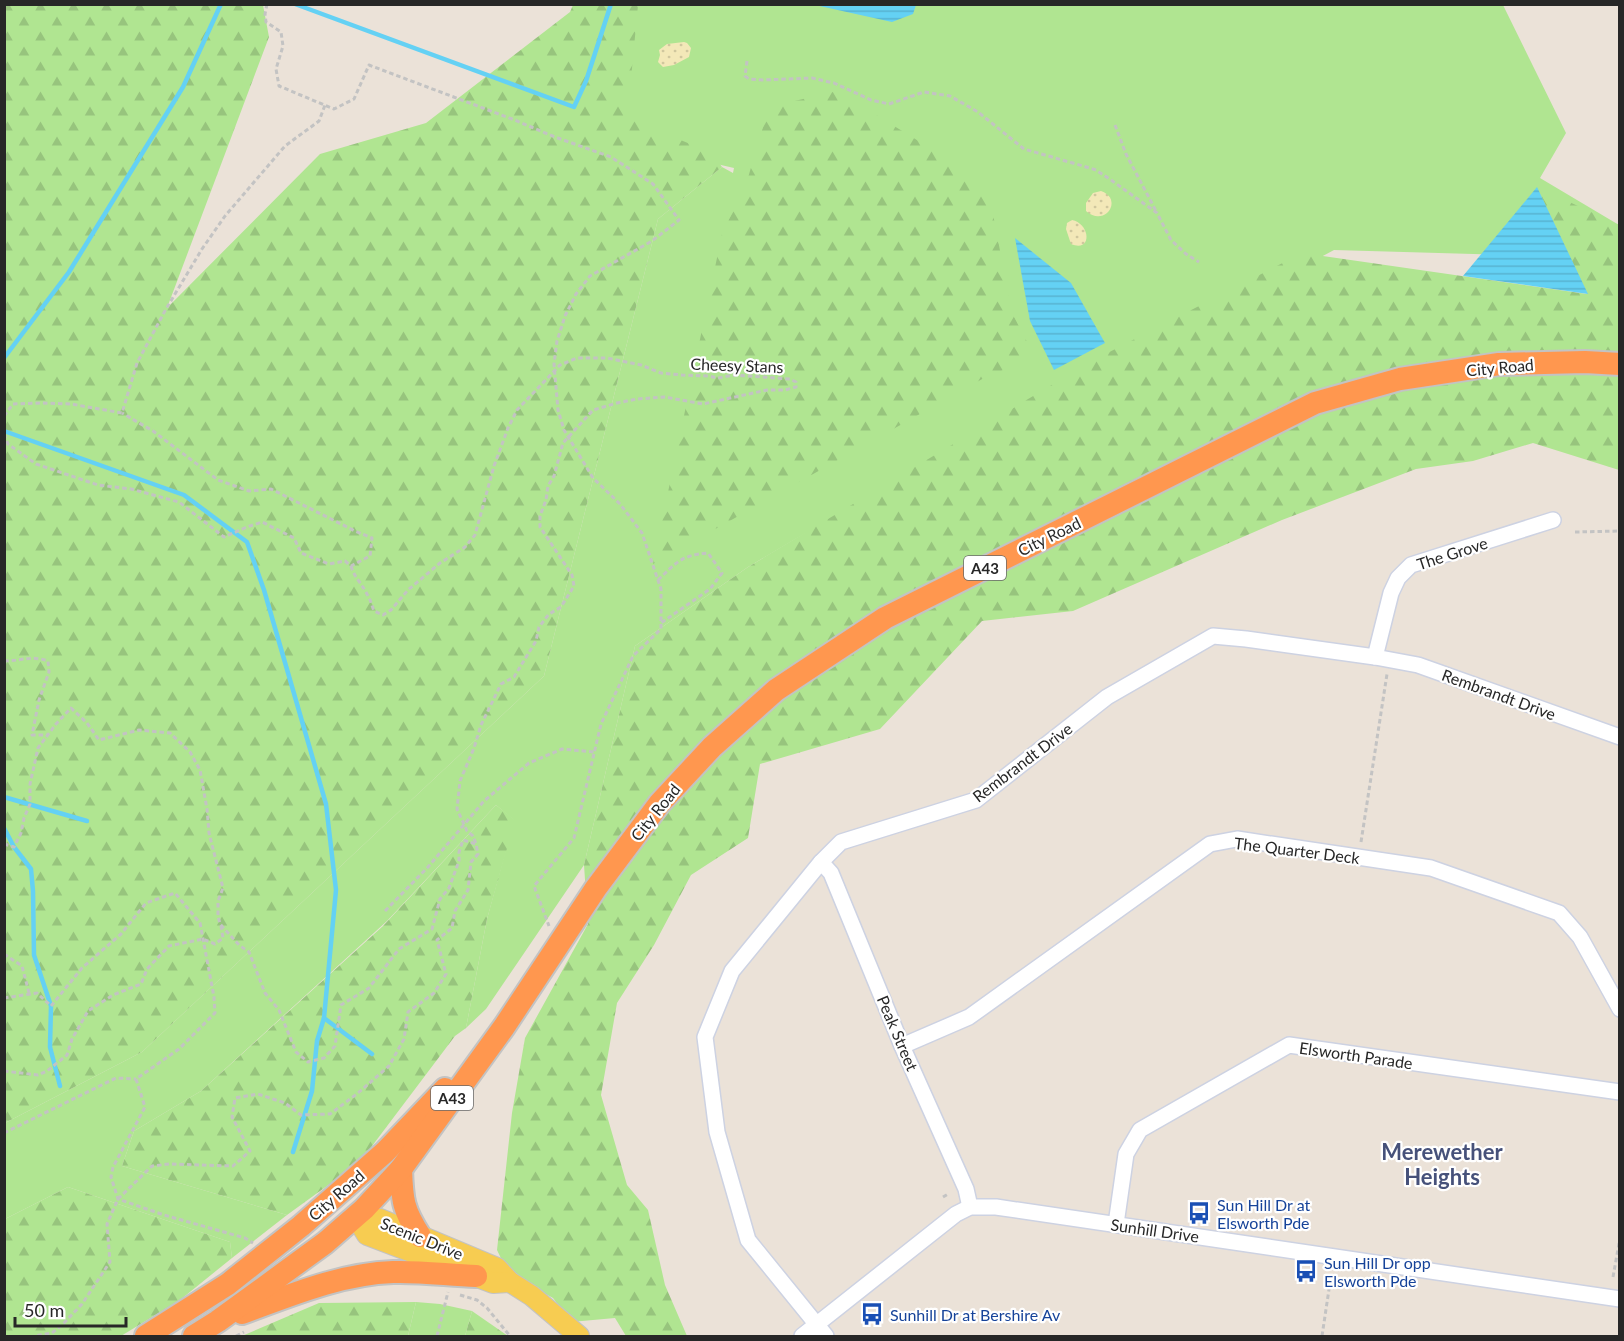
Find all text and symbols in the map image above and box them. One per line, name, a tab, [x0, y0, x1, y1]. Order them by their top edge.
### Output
street label: Cheesy Stans	[690, 354, 784, 376]
street label: City Road	[1465, 355, 1535, 379]
street label: City Road	[1014, 513, 1084, 559]
street label: The Grove	[1414, 533, 1490, 573]
road number: A43	[964, 556, 1006, 580]
street label: Rembrandt Drive	[1440, 665, 1558, 723]
street label: Rembrandt Drive	[969, 718, 1075, 806]
street label: City Road	[626, 780, 684, 844]
street label: The Quarter Deck	[1233, 833, 1362, 867]
street label: Peak Street	[874, 992, 922, 1074]
street label: Elsworth Parade	[1298, 1038, 1414, 1072]
road number: A43	[431, 1086, 473, 1110]
district label: Merewether Heights	[1381, 1138, 1503, 1190]
street label: City Road	[304, 1166, 368, 1224]
place label: Sun Hill Dr at Elsworth Pde	[1217, 1195, 1310, 1232]
bus stop icon: Sun Hill Dr at Elsworth Pde	[1186, 1200, 1212, 1226]
street label: Scenic Drive	[378, 1213, 466, 1263]
street label: Sunhill Drive	[1110, 1214, 1200, 1246]
place label: Sun Hill Dr opp Elsworth Pde	[1324, 1253, 1431, 1290]
bus stop icon: Sun Hill Dr opp Elsworth Pde	[1293, 1258, 1319, 1284]
scale bar	[15, 1290, 126, 1328]
text: 50 m	[24, 1299, 64, 1321]
bus stop icon: Sunhill Dr at Bershire Av	[859, 1301, 885, 1327]
place label: Sunhill Dr at Bershire Av	[890, 1305, 1061, 1324]

